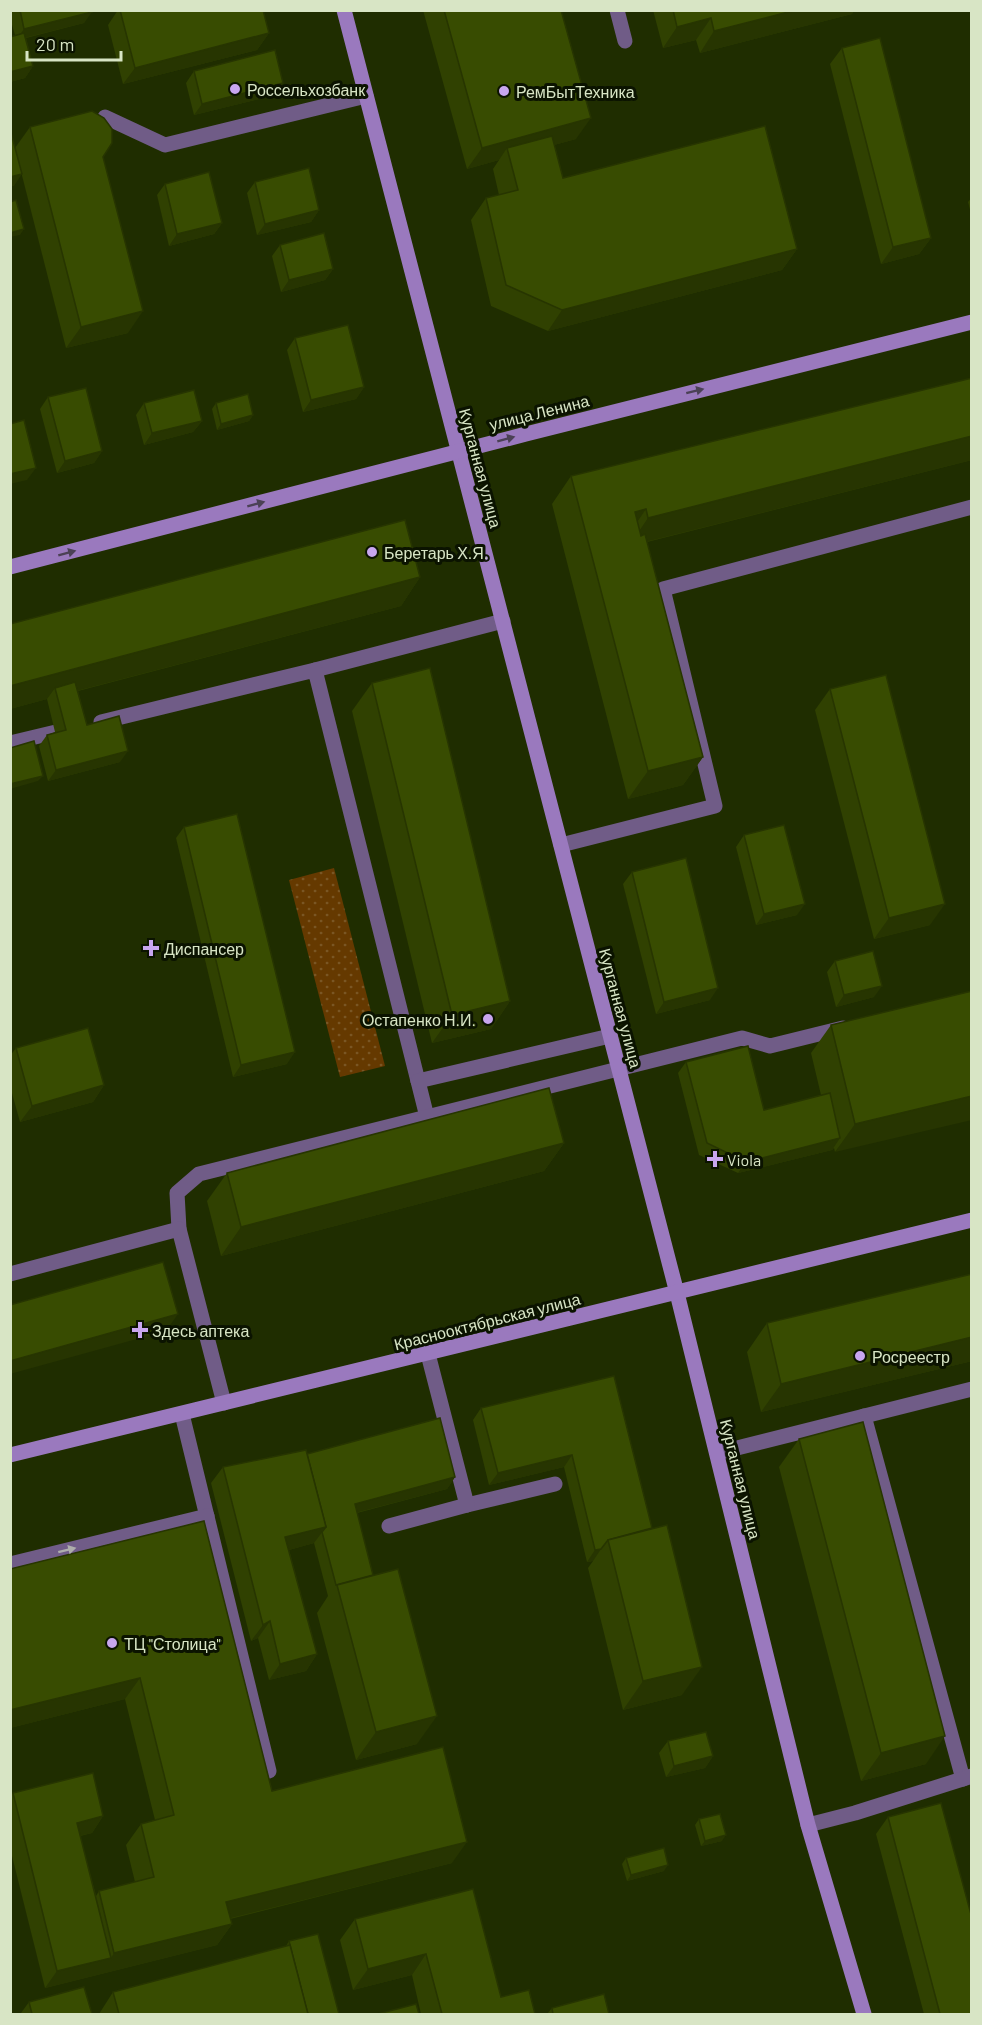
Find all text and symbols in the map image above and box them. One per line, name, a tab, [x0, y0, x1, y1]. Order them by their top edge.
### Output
scale bar	[27, 24, 122, 62]
text: 20 m	[36, 33, 74, 55]
place label: Россельхозбанк	[247, 80, 366, 99]
marker: Россельхозбанк	[228, 82, 242, 96]
place label: РемБытТехника	[516, 82, 635, 101]
marker: РемБытТехника	[497, 84, 511, 98]
one-way arrow	[686, 386, 704, 396]
street label: улица Ленина	[487, 390, 591, 434]
street label: Курганная улица	[456, 406, 506, 530]
one-way arrow	[497, 434, 515, 443]
one-way arrow	[247, 498, 265, 508]
place label: Беретарь Х.Я.	[384, 543, 488, 562]
marker: Беретарь Х.Я.	[365, 545, 379, 559]
one-way arrow	[58, 547, 76, 557]
marker: Диспансер	[142, 939, 160, 957]
place label: Диспансер	[164, 939, 244, 958]
street label: Курганная улица	[596, 946, 646, 1070]
place label: Остапенко Н.И.	[362, 1010, 476, 1029]
marker: Остапенко Н.И.	[481, 1012, 495, 1026]
place label: Viola	[727, 1150, 761, 1169]
marker: Viola	[708, 1152, 722, 1166]
street label: Краснооктябрьская улица	[392, 1289, 582, 1353]
place label: Здесь аптека	[152, 1321, 249, 1340]
marker: Здесь аптека	[133, 1323, 147, 1337]
place label: Росреестр	[872, 1347, 950, 1366]
marker: Росреестр	[853, 1349, 867, 1363]
street label: Курганная улица	[717, 1417, 765, 1541]
one-way arrow	[58, 1544, 77, 1554]
place label: ТЦ "Столица"	[124, 1634, 221, 1653]
marker: ТЦ "Столица"	[105, 1636, 119, 1650]

